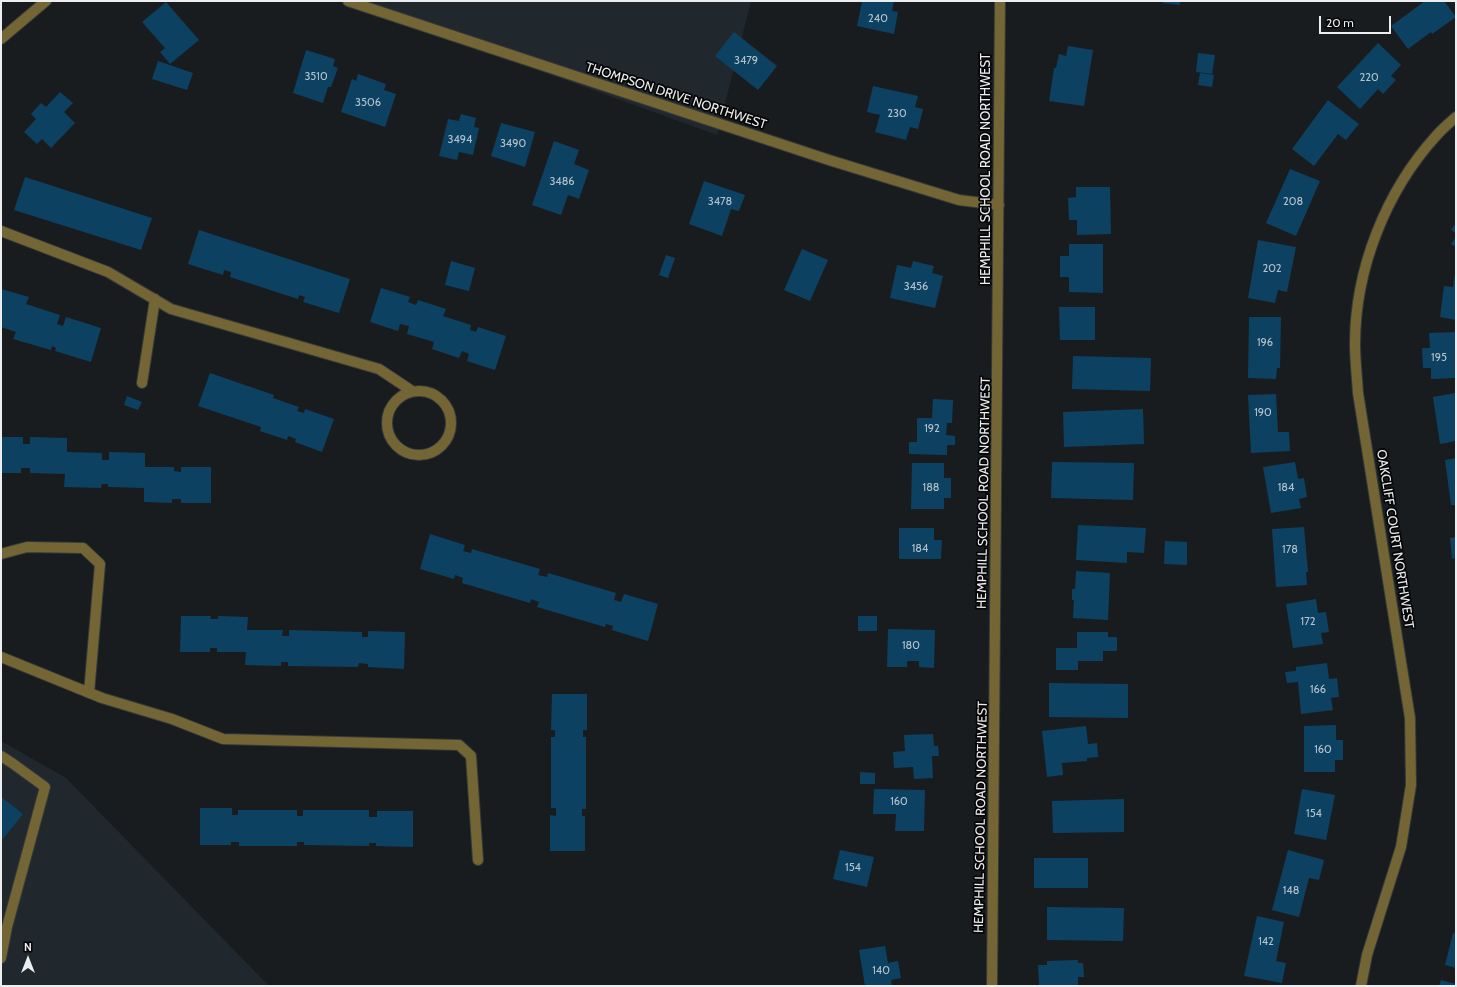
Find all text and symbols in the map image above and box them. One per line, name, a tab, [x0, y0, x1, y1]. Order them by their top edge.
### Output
scale bar	[1321, 8, 1393, 34]
house number: 240	[868, 12, 888, 26]
text: 20 m	[1326, 15, 1354, 30]
street label: HEMPHILL SCHOOL ROAD NORTHWEST	[978, 53, 994, 285]
house number: 3479	[734, 54, 758, 68]
street label: THOMPSON DRIVE NORTHWEST	[584, 59, 768, 133]
house number: 3510	[304, 70, 328, 84]
house number: 220	[1359, 71, 1379, 85]
house number: 3506	[355, 96, 381, 110]
house number: 230	[887, 107, 907, 121]
house number: 3494	[448, 133, 472, 147]
house number: 3490	[500, 137, 526, 151]
house number: 3486	[549, 175, 575, 189]
house number: 3478	[708, 195, 732, 209]
house number: 208	[1283, 195, 1303, 209]
house number: 202	[1262, 262, 1282, 276]
house number: 3456	[904, 280, 928, 294]
house number: 196	[1257, 336, 1273, 350]
house number: 195	[1431, 351, 1447, 365]
street label: HEMPHILL SCHOOL ROAD NORTHWEST	[974, 377, 994, 609]
house number: 190	[1254, 406, 1272, 420]
house number: 192	[924, 422, 940, 436]
street label: OAKCLIFF COURT NORTHWEST	[1373, 448, 1417, 630]
house number: 188	[923, 481, 939, 495]
house number: 184	[1278, 481, 1294, 495]
house number: 184	[912, 542, 928, 556]
house number: 178	[1282, 543, 1298, 557]
house number: 172	[1301, 615, 1315, 629]
house number: 180	[902, 639, 920, 653]
house number: 166	[1310, 683, 1326, 697]
street label: HEMPHILL SCHOOL ROAD NORTHWEST	[971, 701, 991, 933]
house number: 160	[1314, 743, 1332, 757]
house number: 160	[890, 795, 908, 809]
house number: 154	[1306, 807, 1322, 821]
house number: 154	[845, 861, 861, 875]
house number: 148	[1283, 884, 1299, 898]
house number: 142	[1258, 935, 1274, 949]
north arrow	[8, 939, 48, 979]
text: N	[24, 940, 32, 954]
house number: 140	[872, 964, 890, 978]

